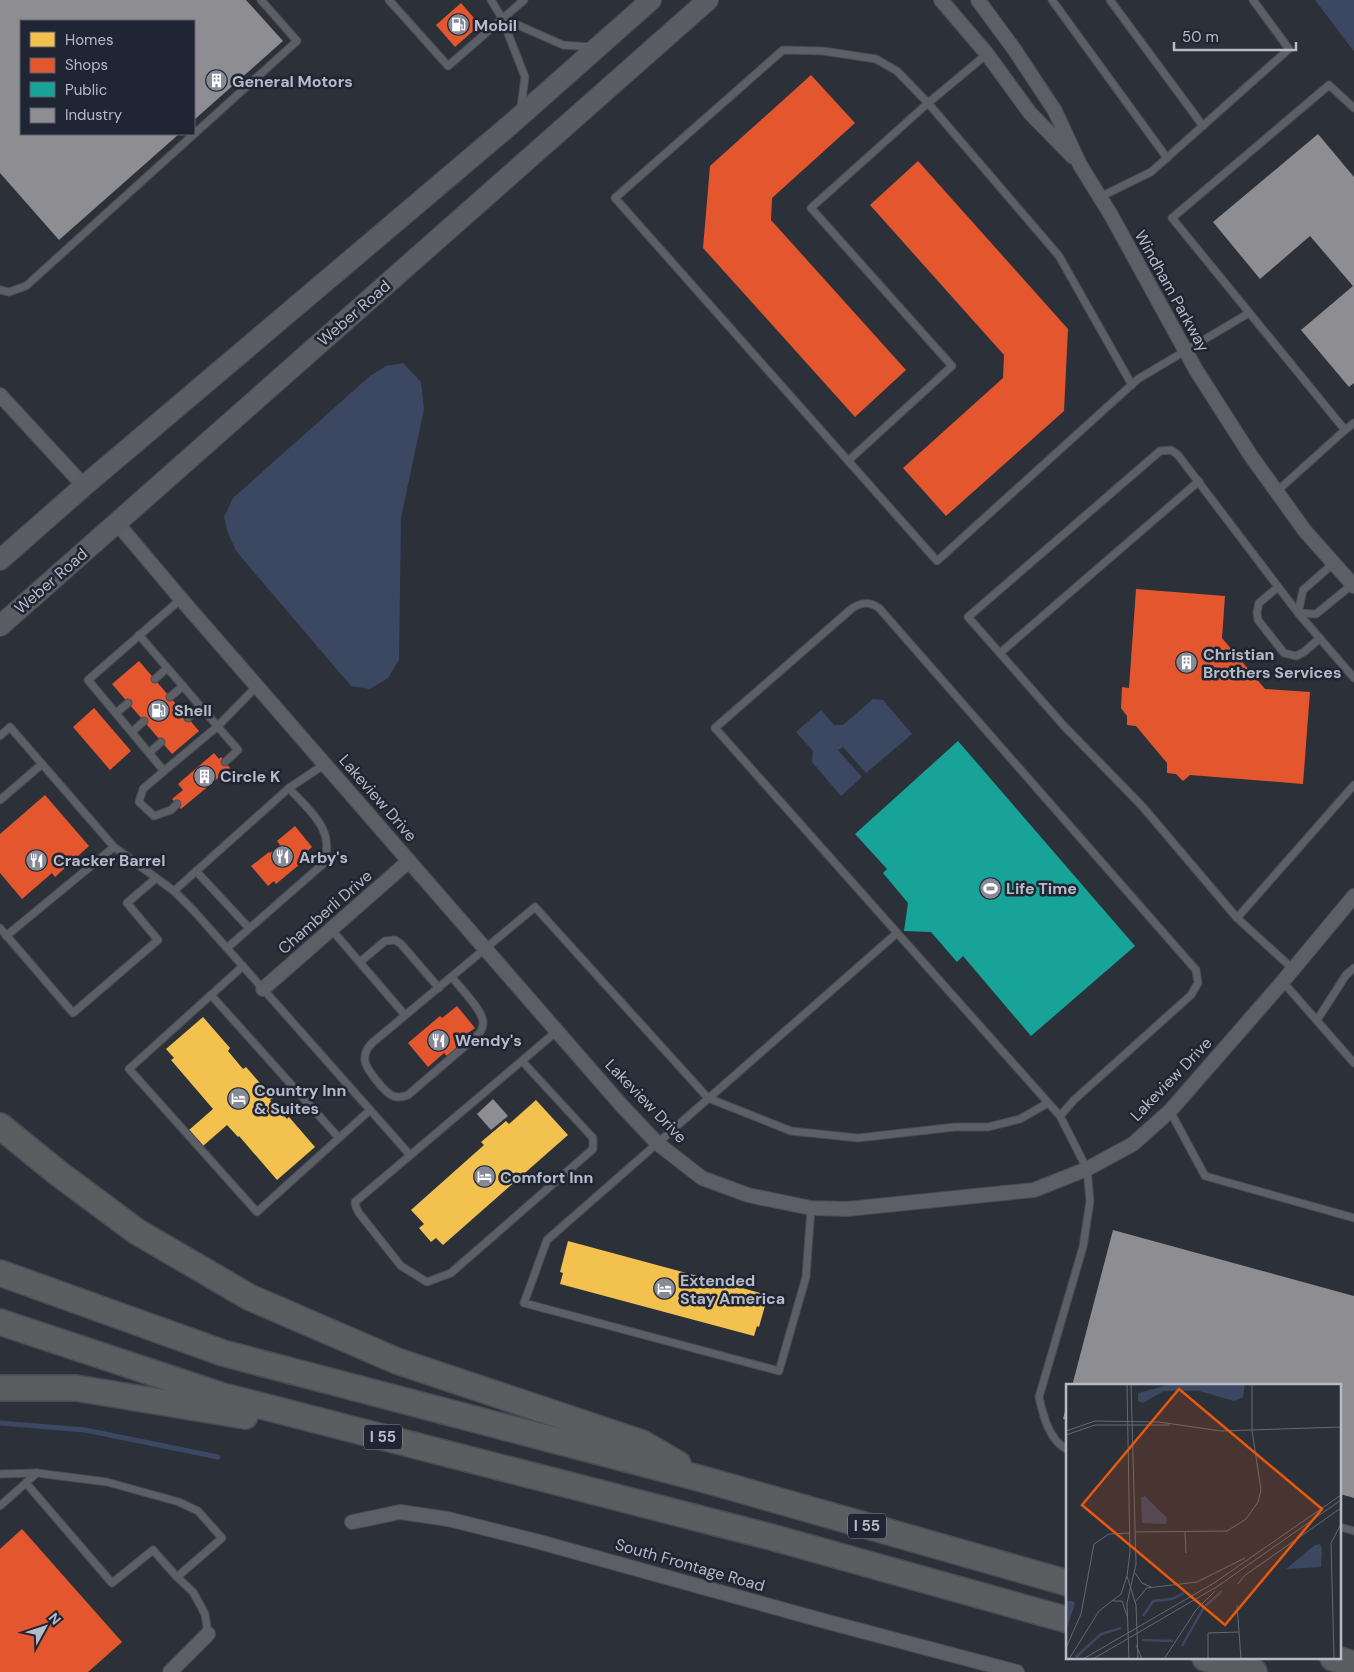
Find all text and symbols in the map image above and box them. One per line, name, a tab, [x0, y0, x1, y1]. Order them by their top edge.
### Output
fuel station icon: Mobil	[446, 13, 470, 37]
place label: Mobil	[474, 15, 517, 36]
legend	[20, 20, 195, 135]
scale bar	[1174, 20, 1296, 52]
text: 50 m	[1182, 27, 1219, 47]
text: Homes	[65, 30, 114, 50]
text: Shops	[65, 55, 108, 75]
building icon: General Motors	[204, 69, 228, 93]
place label: General Motors	[232, 71, 353, 92]
text: Public	[65, 80, 107, 100]
text: Industry	[65, 105, 123, 125]
street label: Windham Parkway	[1130, 227, 1214, 356]
street label: Weber Road	[313, 275, 395, 351]
street label: Weber Road	[10, 543, 92, 619]
place label: Christian Brothers Services	[1203, 644, 1341, 683]
building icon: Christian Brothers Services	[1175, 651, 1199, 675]
fuel station icon: Shell	[146, 698, 170, 722]
place label: Shell	[174, 700, 212, 721]
street label: Lakeview Drive	[334, 750, 422, 846]
building icon: Circle K	[192, 764, 216, 788]
place label: Circle K	[220, 766, 281, 787]
restaurant icon: Arby's	[271, 845, 295, 869]
place label: Arby's	[299, 847, 348, 868]
restaurant icon: Cracker Barrel	[25, 848, 49, 872]
place label: Cracker Barrel	[53, 850, 165, 871]
street label: Chamberli Drive	[274, 865, 376, 959]
sports icon: Life Time	[978, 876, 1002, 900]
place label: Life Time	[1006, 878, 1077, 899]
restaurant icon: Wendy's	[427, 1028, 451, 1052]
place label: Wendy's	[455, 1030, 522, 1051]
street label: Lakeview Drive	[1126, 1033, 1216, 1125]
street label: Lakeview Drive	[601, 1055, 691, 1147]
place label: Country Inn & Suites	[254, 1080, 346, 1119]
hotel icon: Country Inn & Suites	[226, 1087, 250, 1111]
hotel icon: Comfort Inn	[472, 1165, 496, 1189]
place label: Comfort Inn	[500, 1167, 593, 1188]
place label: Extended Stay America	[680, 1270, 785, 1309]
hotel icon: Extended Stay America	[652, 1277, 676, 1301]
inset map	[1066, 1384, 1342, 1660]
road number: I 55	[364, 1424, 402, 1450]
road number: I 55	[848, 1514, 886, 1538]
street label: South Frontage Road	[613, 1534, 767, 1596]
north arrow	[20, 1602, 70, 1652]
text: N	[45, 1609, 65, 1628]

